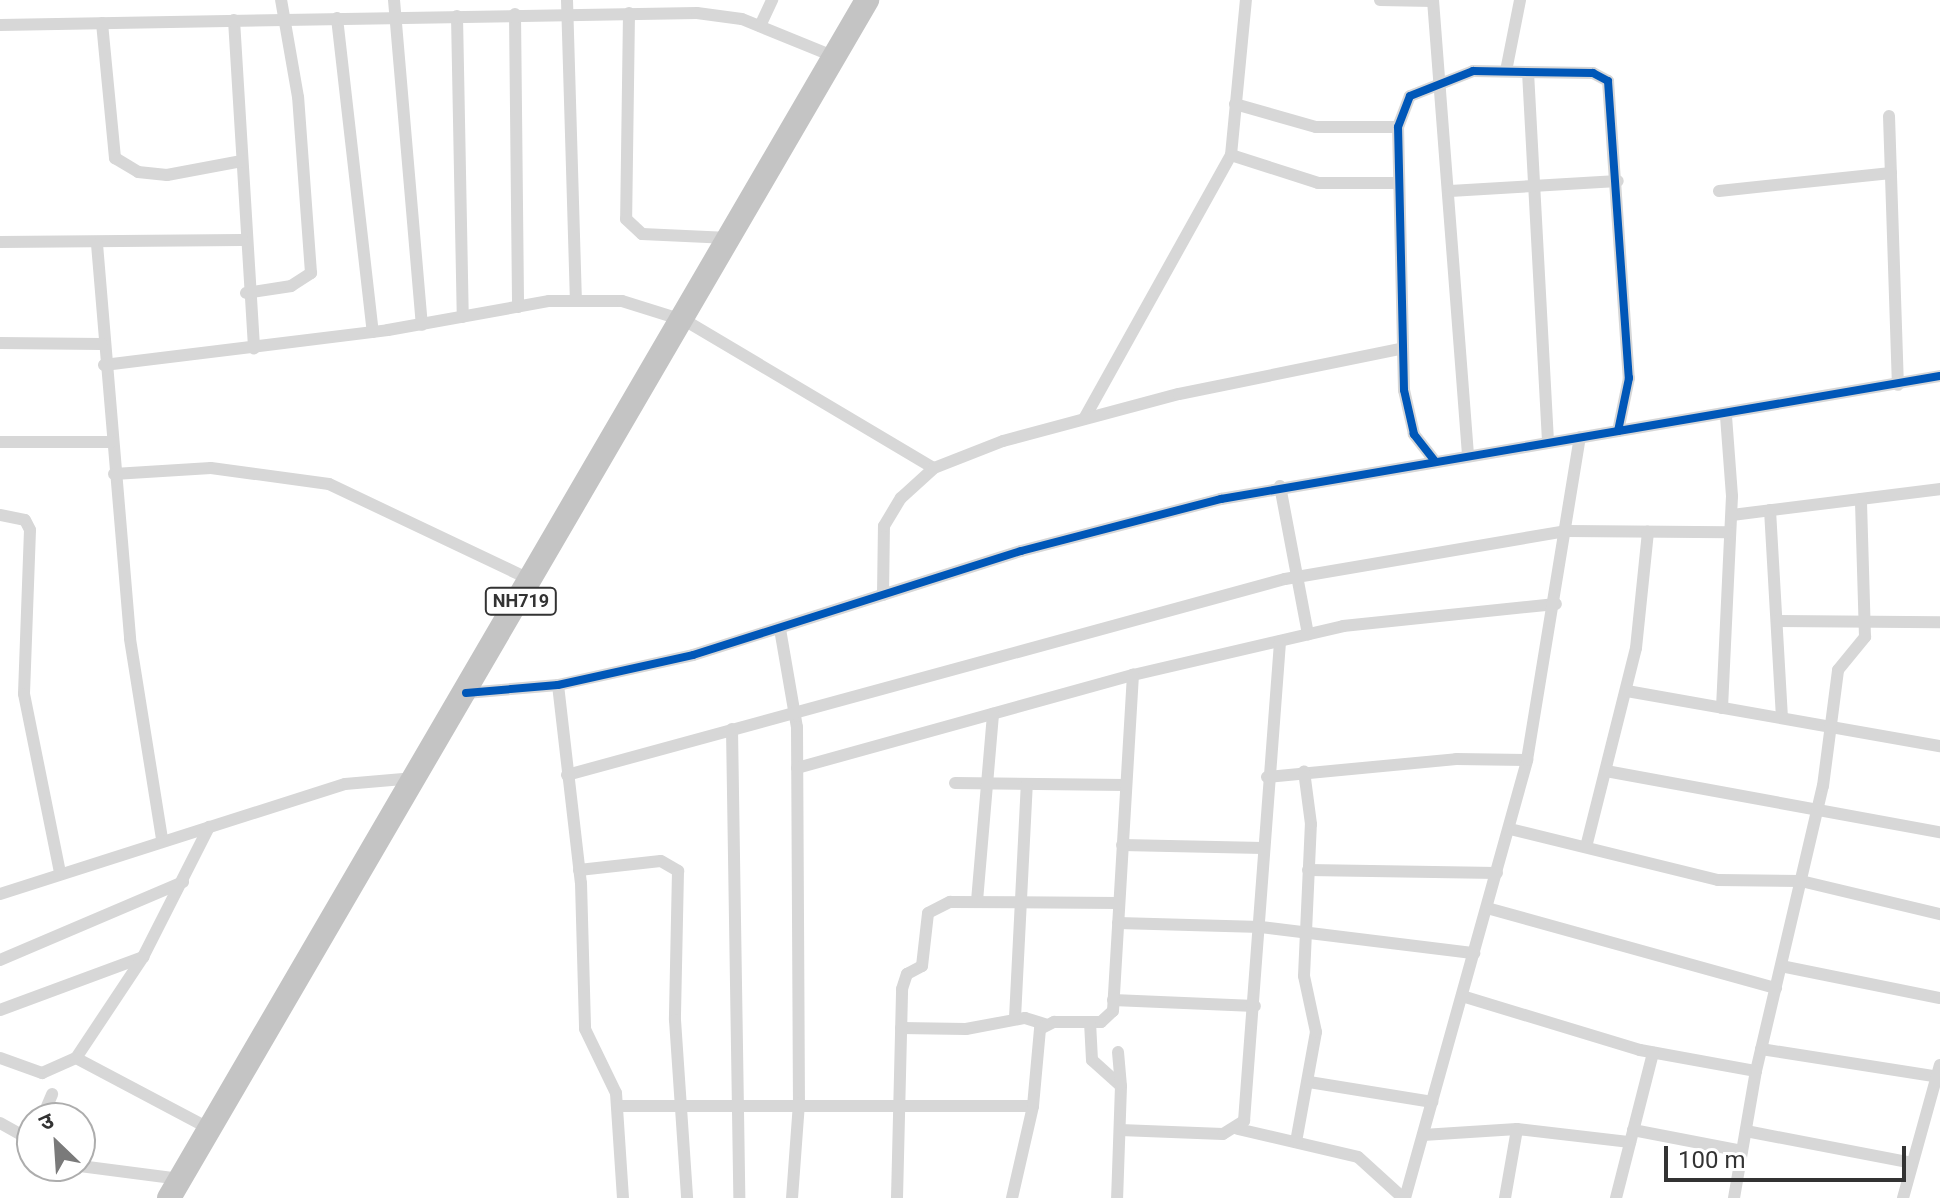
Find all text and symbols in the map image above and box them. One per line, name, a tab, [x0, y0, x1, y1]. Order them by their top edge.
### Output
road number: NH719	[483, 587, 559, 615]
north arrow	[16, 1102, 96, 1182]
text: उ	[35, 1108, 58, 1136]
scale bar	[1668, 1130, 1910, 1180]
text: 100 m	[1678, 1146, 1745, 1174]

